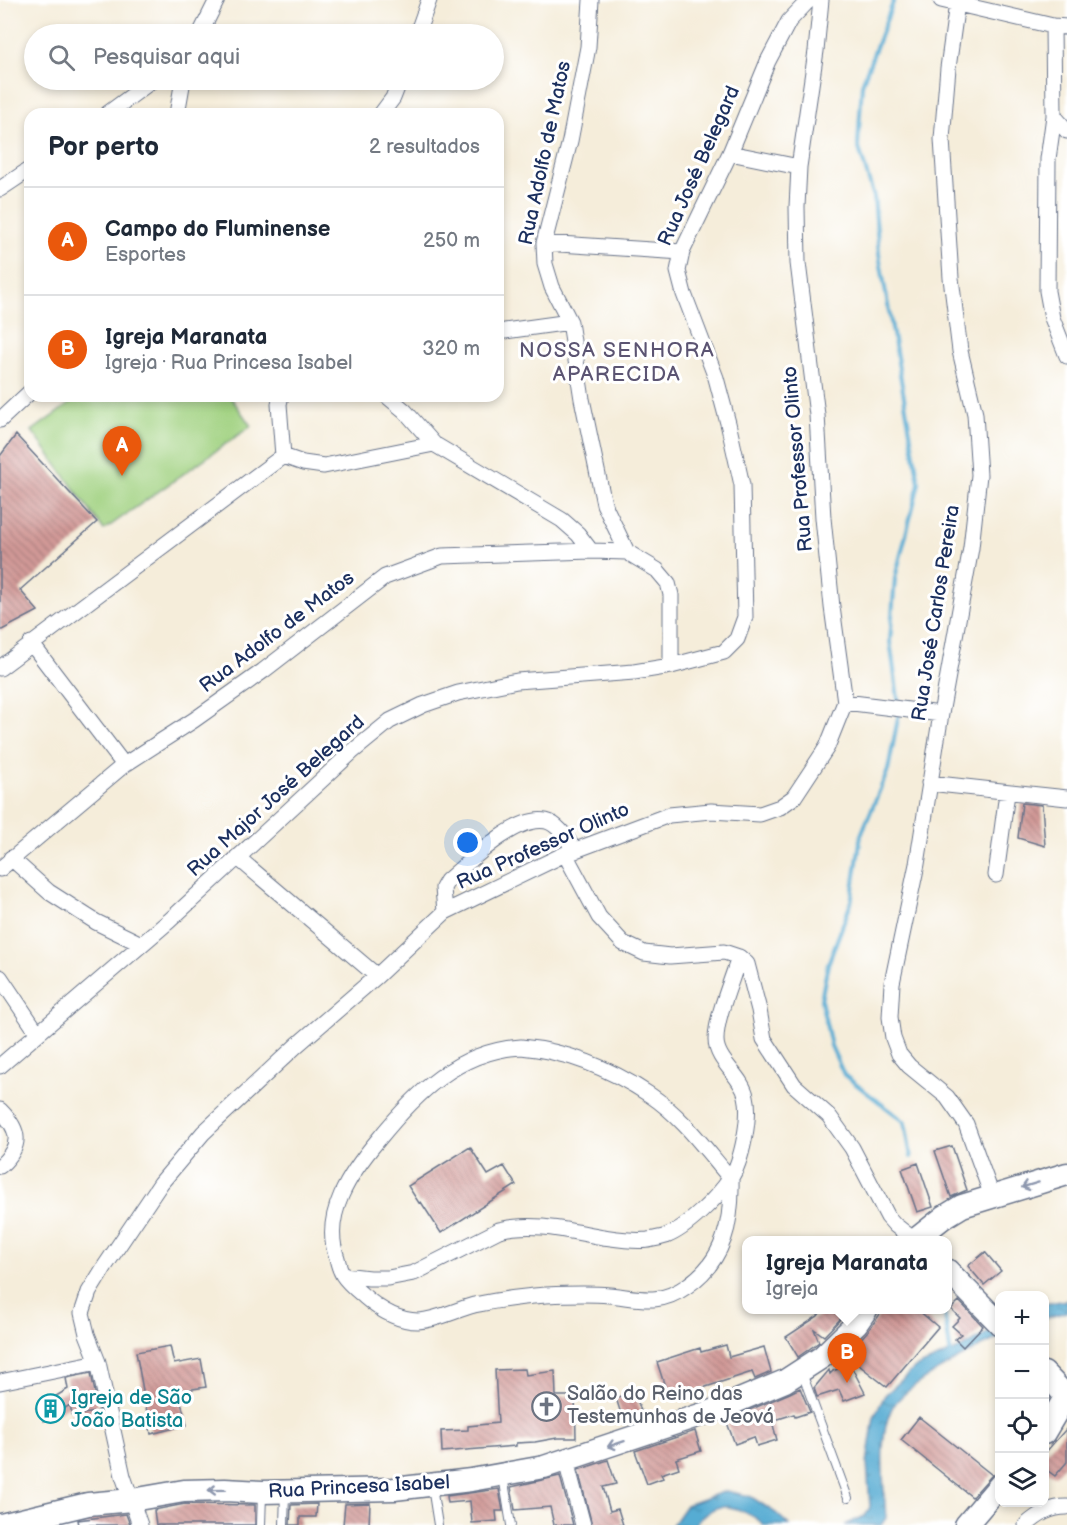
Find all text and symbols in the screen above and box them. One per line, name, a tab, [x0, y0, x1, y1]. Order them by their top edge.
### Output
search box	[24, 24, 504, 90]
icon: search	[45, 41, 78, 74]
text: Pesquisar aqui	[93, 44, 240, 71]
street label: Rua Adolfo de Matos	[514, 59, 576, 247]
street label: Rua José Belegard	[653, 82, 745, 250]
text: Por perto	[48, 132, 159, 163]
text: 2 resultados	[369, 135, 480, 159]
text: Campo do Fluminense	[105, 216, 330, 243]
text: A	[61, 229, 74, 253]
text: 250 m	[423, 229, 480, 253]
text: Esportes	[105, 243, 186, 267]
text: Igreja Maranata	[105, 324, 267, 351]
text: B	[60, 337, 75, 361]
text: 320 m	[422, 337, 480, 361]
district label: NOSSA SENHORA APARECIDA	[519, 338, 715, 387]
text: Igreja · Rua Princesa Isabel	[105, 351, 353, 375]
street label: Rua Professor Olinto	[778, 365, 818, 553]
pin: A	[102, 426, 142, 476]
street label: Rua José Carlos Pereira	[907, 503, 965, 723]
street label: Rua Adolfo de Matos	[195, 566, 359, 698]
street label: Rua Major José Belegard	[183, 710, 369, 882]
street label: Rua Professor Olinto	[453, 797, 633, 895]
your location	[453, 828, 482, 857]
one-way arrow	[1021, 1180, 1040, 1191]
popup	[742, 1236, 952, 1314]
text: Igreja Maranata	[766, 1250, 928, 1277]
text: Igreja	[766, 1277, 818, 1301]
map controls	[995, 1291, 1049, 1507]
button: +	[995, 1291, 1049, 1345]
pin: B	[828, 1334, 866, 1383]
button: −	[995, 1345, 1049, 1399]
place label: Salão do Reino das Testemunhas de Jeová	[567, 1382, 774, 1429]
place label: Igreja de São João Batista	[71, 1386, 192, 1433]
church icon: Salão do Reino das Testemunhas de Jeová	[530, 1390, 562, 1422]
building icon: Igreja de São João Batista	[34, 1393, 66, 1425]
button: locate	[995, 1399, 1049, 1453]
one-way arrow	[607, 1440, 626, 1451]
button: layers	[995, 1453, 1049, 1507]
street label: Rua Princesa Isabel	[268, 1470, 450, 1504]
one-way arrow	[207, 1484, 227, 1496]

